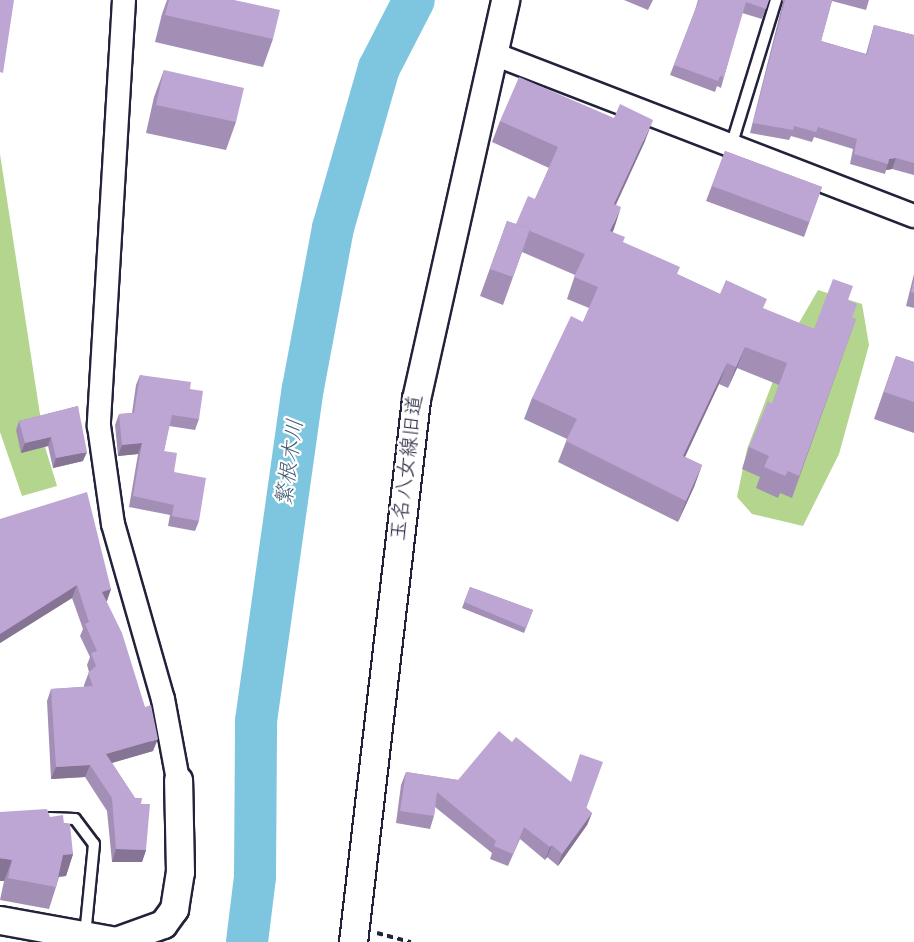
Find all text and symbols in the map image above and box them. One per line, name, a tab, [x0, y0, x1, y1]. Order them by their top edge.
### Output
street label: 玉名八女線旧道	[388, 394, 430, 542]
water label: 繁根木川	[273, 418, 311, 508]

